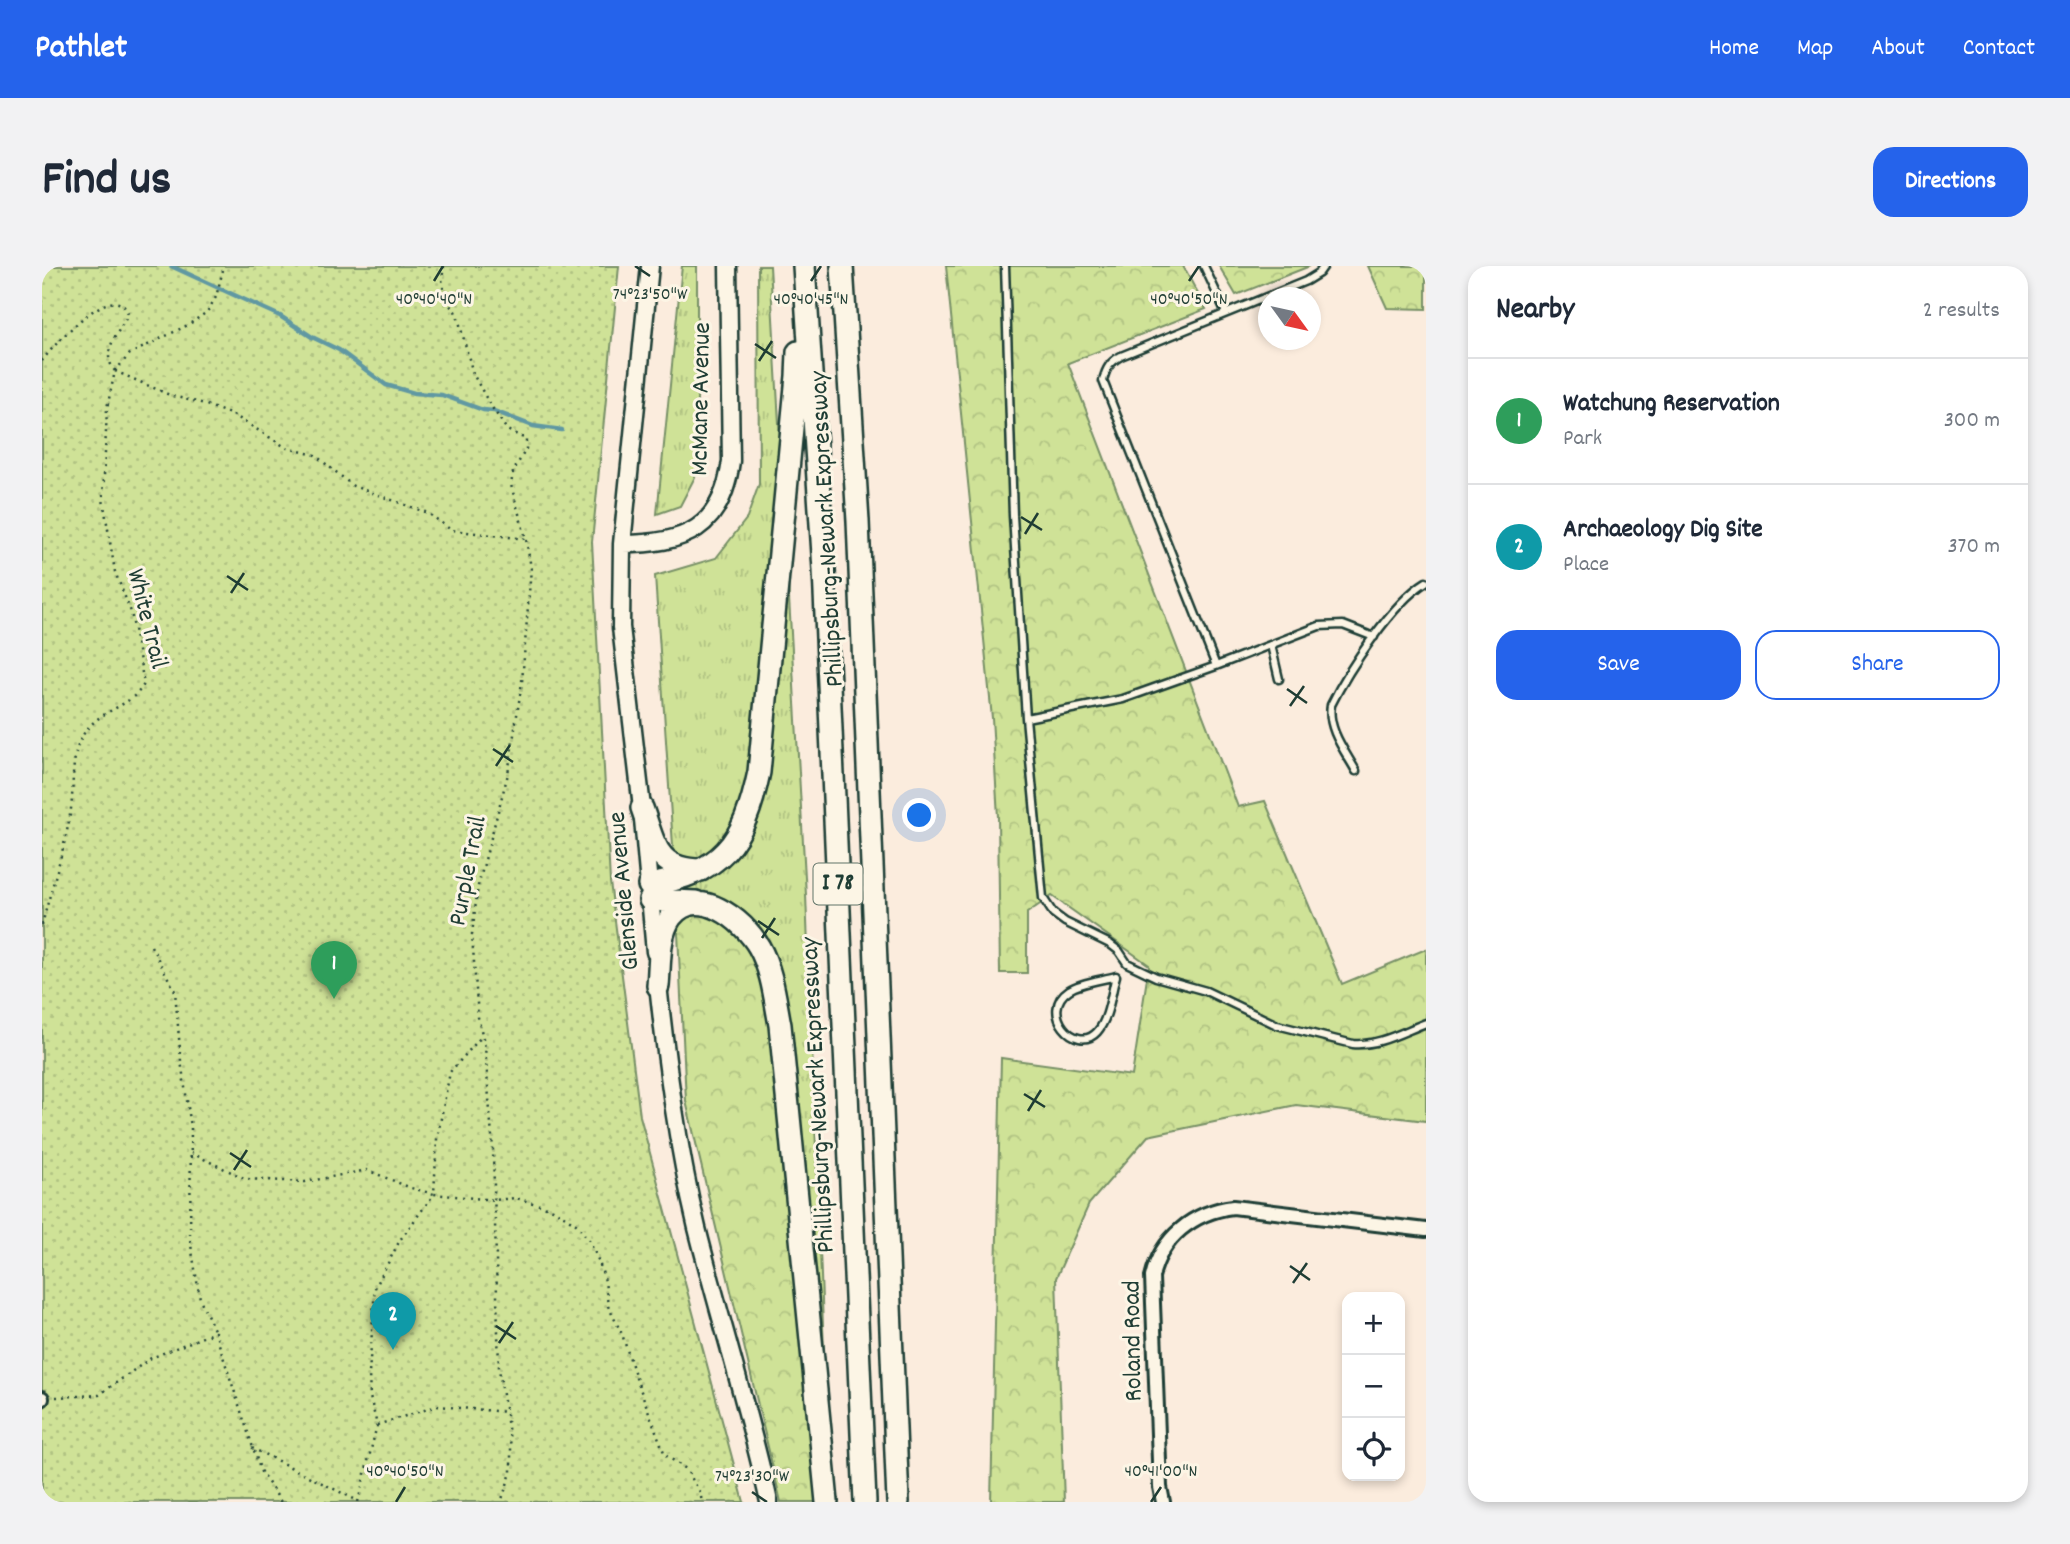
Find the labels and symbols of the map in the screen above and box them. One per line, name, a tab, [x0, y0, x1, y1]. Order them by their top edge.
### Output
text: 74°23'50"W	[613, 283, 688, 308]
north arrow	[1258, 287, 1321, 350]
text: 40°40'40"N	[396, 288, 472, 313]
text: 40°40'45"N	[774, 288, 849, 313]
text: 40°40'50"N	[1150, 288, 1228, 313]
street label: McMane Avenue	[682, 322, 722, 476]
street label: Phillipsburg-Newark Expressway	[801, 370, 855, 688]
street label: White Trail	[116, 565, 176, 673]
your location	[902, 798, 936, 832]
street label: Glenside Avenue	[600, 810, 650, 972]
street label: Purple Trail	[440, 813, 498, 929]
road number: I 78	[814, 864, 862, 904]
street label: Phillipsburg-Newark Expressway	[792, 936, 846, 1254]
pin: 1	[311, 941, 357, 999]
street label: Roland Road	[1114, 1280, 1154, 1402]
pin: 2	[370, 1292, 416, 1350]
text: 40°40'50"N	[366, 1460, 444, 1485]
text: 40°41'00"N	[1125, 1460, 1197, 1485]
text: 74°23'30"W	[715, 1465, 790, 1490]

